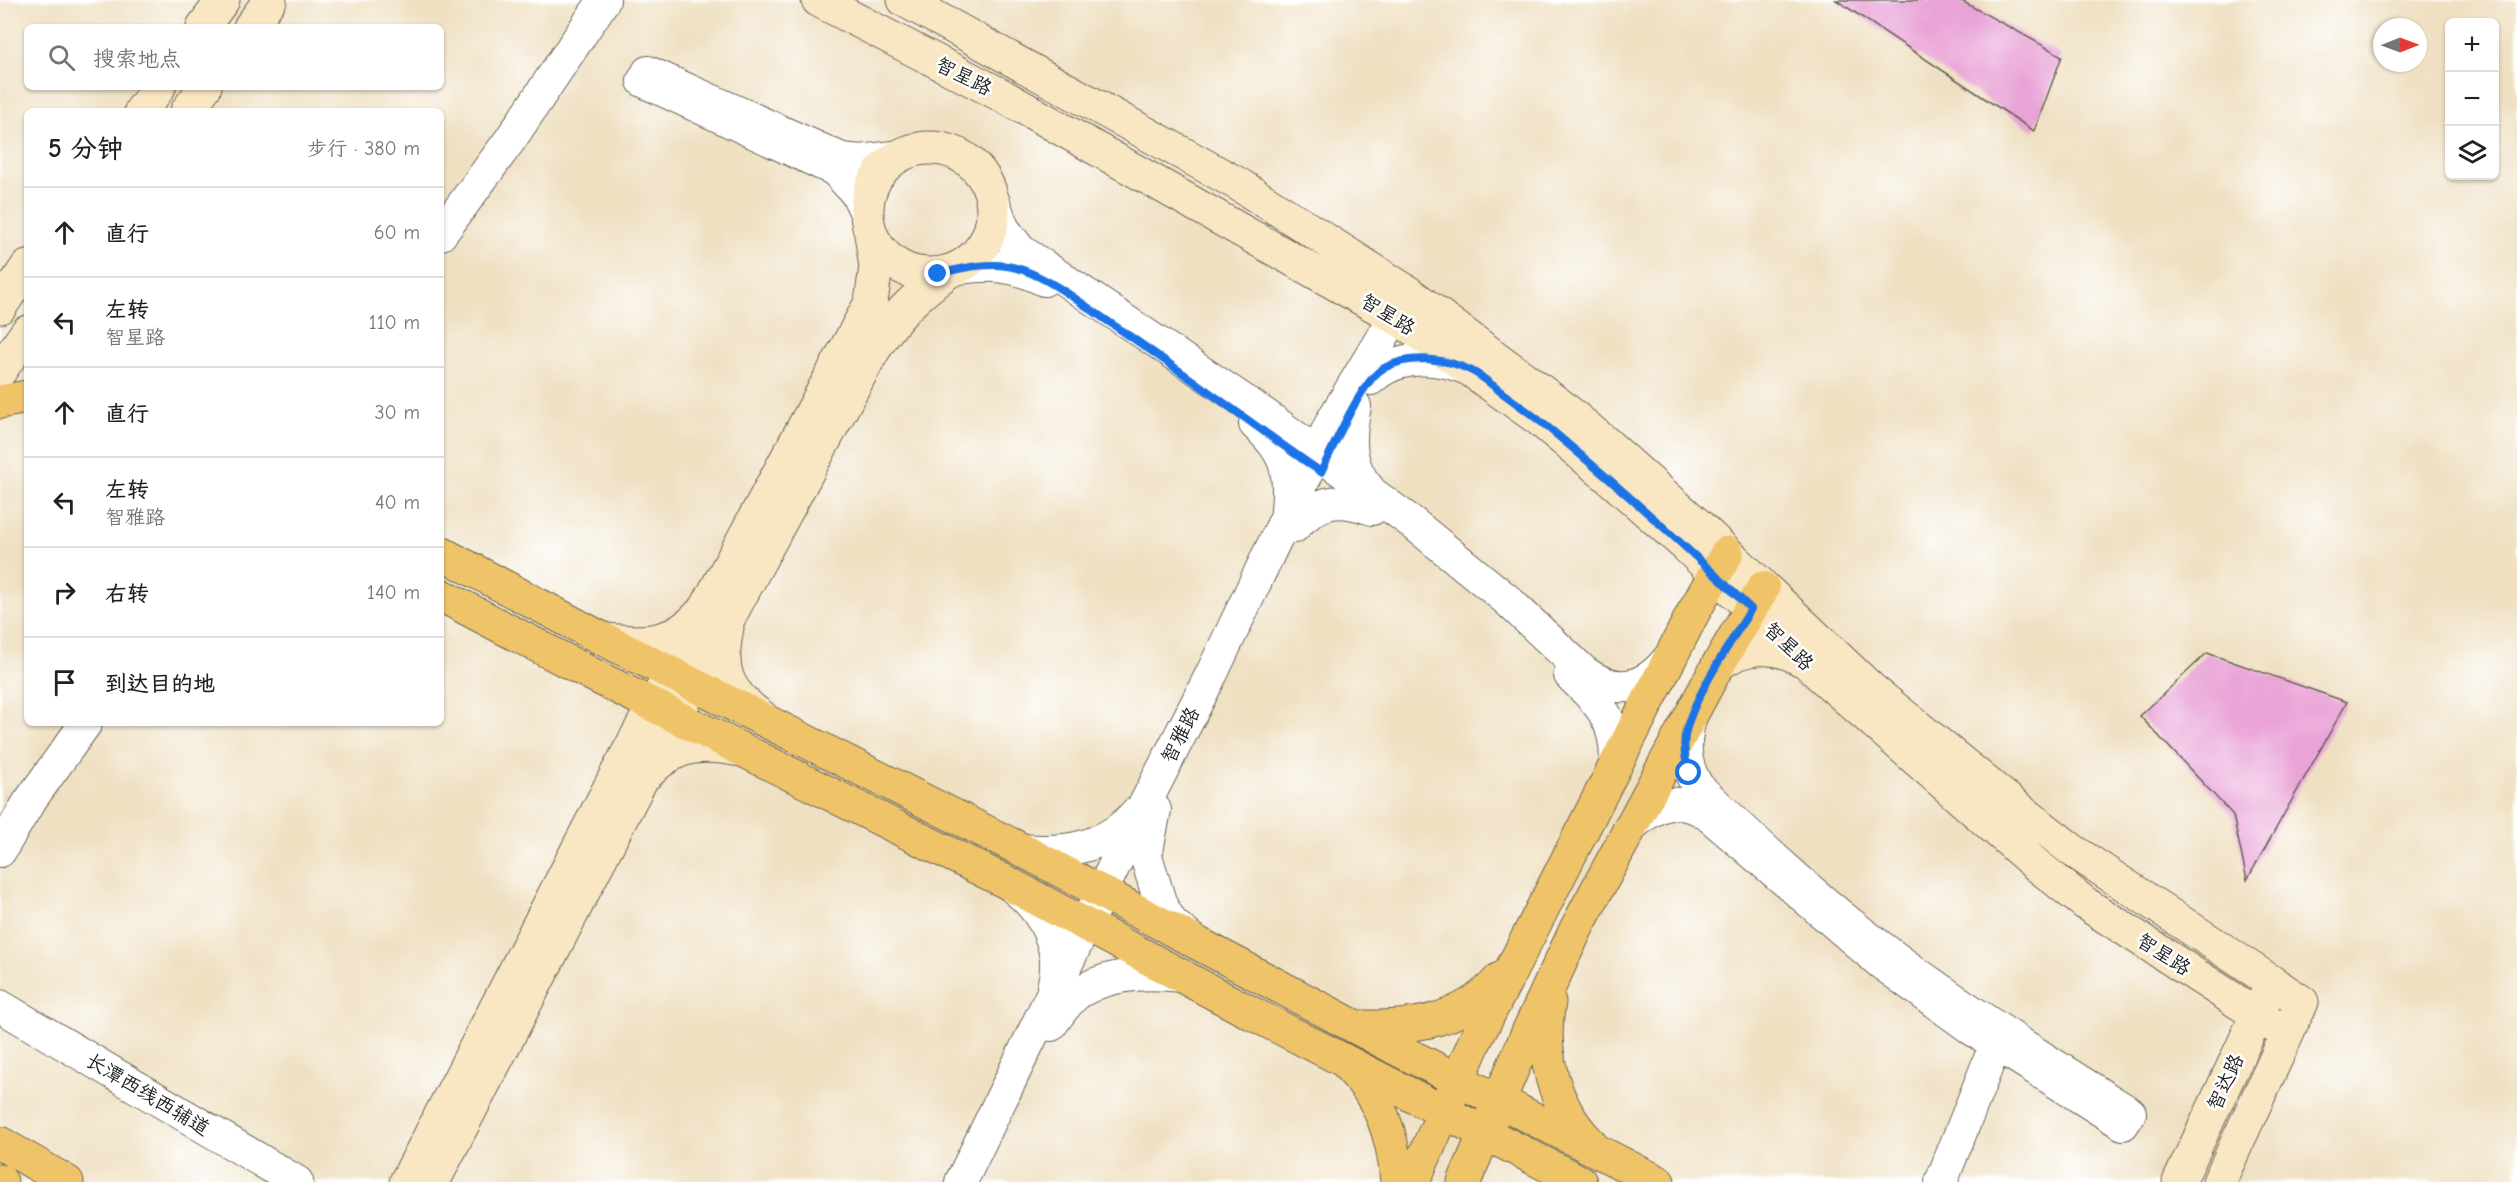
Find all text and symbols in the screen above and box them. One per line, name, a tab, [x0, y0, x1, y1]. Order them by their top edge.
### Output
north arrow	[2373, 18, 2427, 72]
map controls	[2445, 18, 2499, 180]
button: +	[2445, 18, 2499, 72]
search box	[24, 24, 444, 90]
icon: search	[45, 41, 78, 74]
text: 搜索地点	[93, 46, 181, 72]
street label: 智星路	[932, 53, 997, 101]
button: −	[2445, 72, 2499, 126]
button: layers	[2445, 126, 2499, 180]
text: 5 分钟	[48, 134, 123, 164]
text: 步行 · 380 m	[307, 137, 420, 160]
icon: ahead	[48, 216, 81, 249]
text: 直行	[105, 221, 149, 247]
text: 60 m	[374, 221, 420, 244]
route end	[924, 260, 950, 286]
street label: 智星路	[1356, 289, 1420, 341]
text: 左转	[105, 297, 149, 323]
icon: left	[48, 306, 81, 339]
text: 110 m	[369, 311, 420, 334]
text: 智星路	[105, 326, 165, 349]
icon: ahead	[48, 396, 81, 429]
text: 直行	[105, 401, 149, 427]
text: 30 m	[374, 401, 420, 424]
text: 左转	[105, 477, 149, 503]
icon: left	[48, 486, 81, 519]
text: 40 m	[375, 491, 420, 514]
text: 智雅路	[105, 506, 165, 529]
icon: right	[48, 576, 81, 609]
text: 右转	[105, 581, 149, 607]
text: 140 m	[367, 581, 420, 604]
street label: 智星路	[1759, 617, 1819, 676]
icon: arrive	[48, 666, 81, 699]
text: 到达目的地	[105, 671, 215, 697]
street label: 智雅路	[1157, 702, 1205, 767]
route start	[1675, 759, 1701, 785]
street label: 智星路	[2132, 928, 2196, 981]
street label: 长潭西线西辅道	[82, 1049, 214, 1140]
street label: 智达路	[2202, 1049, 2249, 1114]

